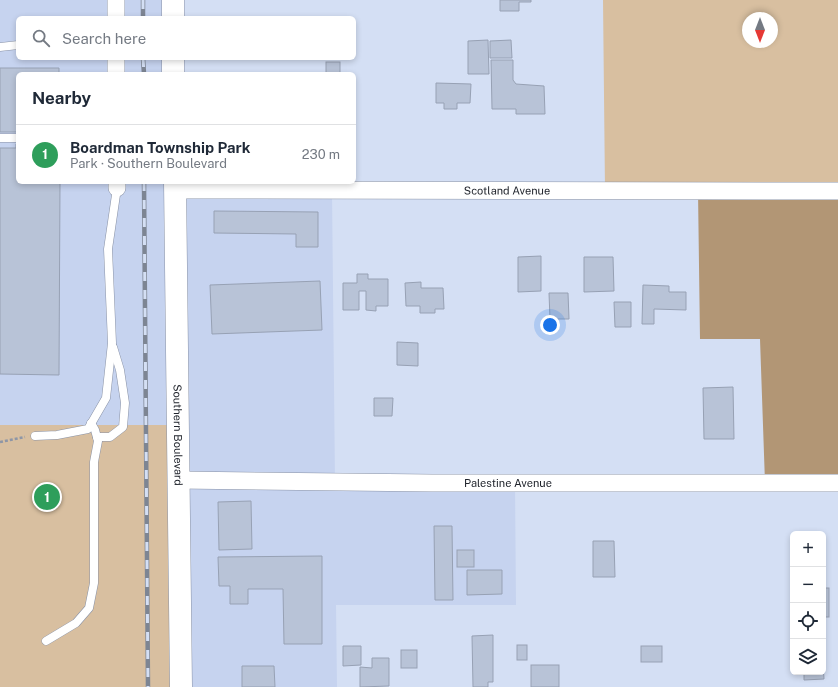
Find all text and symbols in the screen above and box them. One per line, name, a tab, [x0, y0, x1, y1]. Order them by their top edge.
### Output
north arrow	[742, 12, 778, 48]
search box	[16, 16, 356, 60]
icon: search	[30, 27, 52, 49]
text: Search here	[62, 30, 146, 47]
text: Nearby	[32, 88, 91, 108]
text: Boardman Township Park	[70, 139, 250, 156]
text: 1	[42, 147, 48, 162]
text: 230 m	[302, 147, 340, 162]
text: Park · Southern Boulevard	[70, 156, 227, 171]
street label: Scotland Avenue	[464, 184, 550, 197]
your location	[540, 315, 560, 335]
street label: Southern Boulevard	[171, 384, 185, 486]
street label: Palestine Avenue	[464, 477, 552, 489]
pin: 1	[34, 482, 60, 512]
map controls	[790, 531, 826, 675]
button: +	[790, 531, 826, 567]
button: −	[790, 567, 826, 603]
button: locate	[790, 603, 826, 639]
button: layers	[790, 639, 826, 675]

